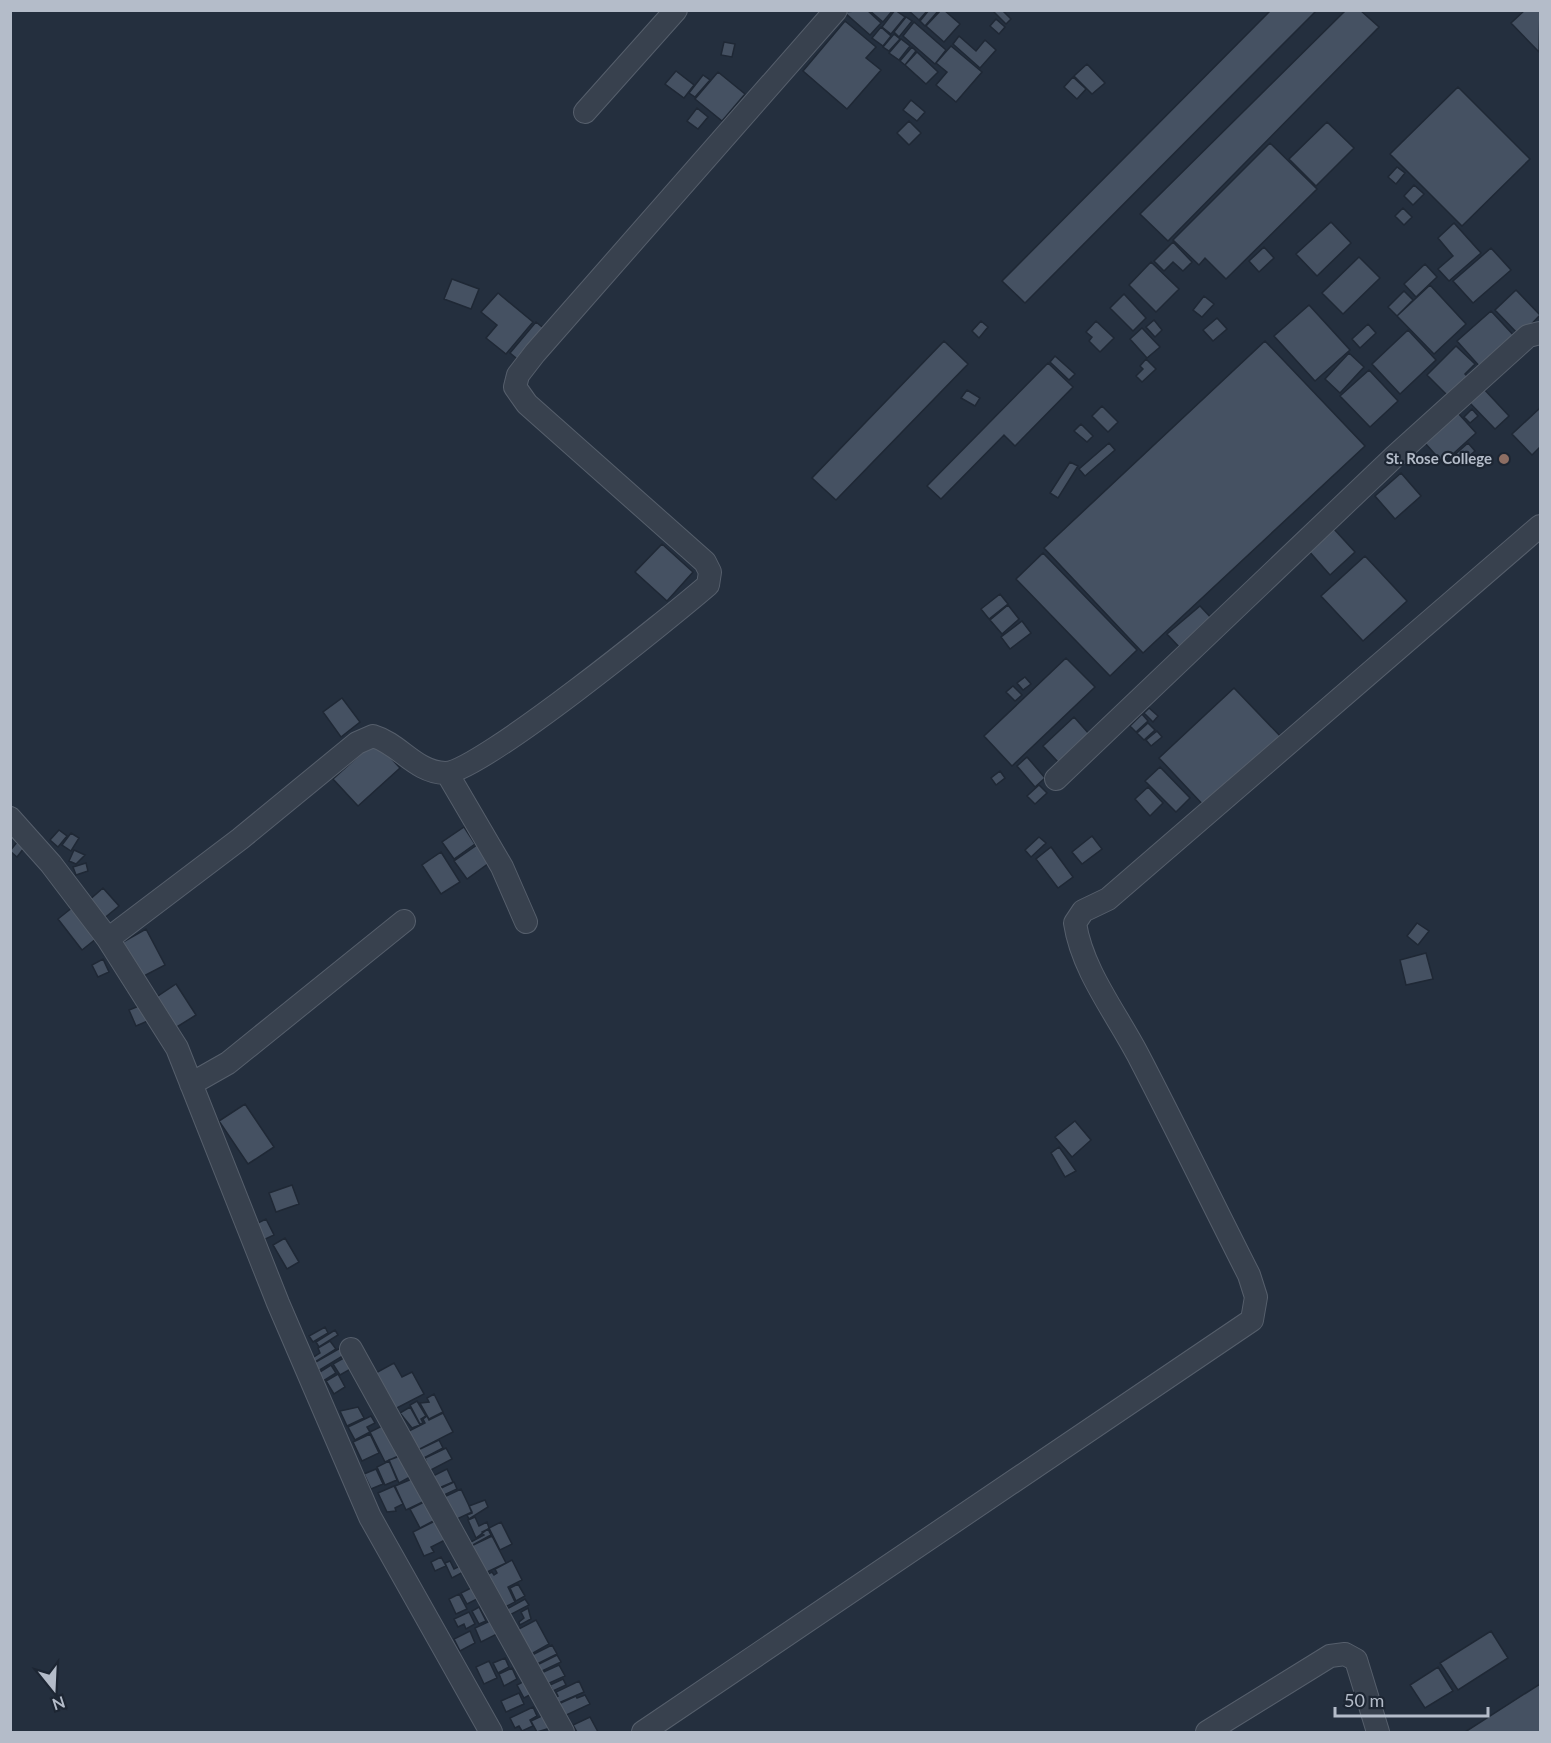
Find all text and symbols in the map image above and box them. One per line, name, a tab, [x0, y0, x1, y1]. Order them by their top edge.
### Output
place label: St. Rose College	[1386, 449, 1492, 467]
marker: St. Rose College	[1497, 452, 1511, 466]
north arrow	[24, 1659, 84, 1719]
scale bar	[1335, 1680, 1488, 1718]
text: 50 m	[1344, 1689, 1384, 1711]
text: N	[50, 1693, 68, 1715]

